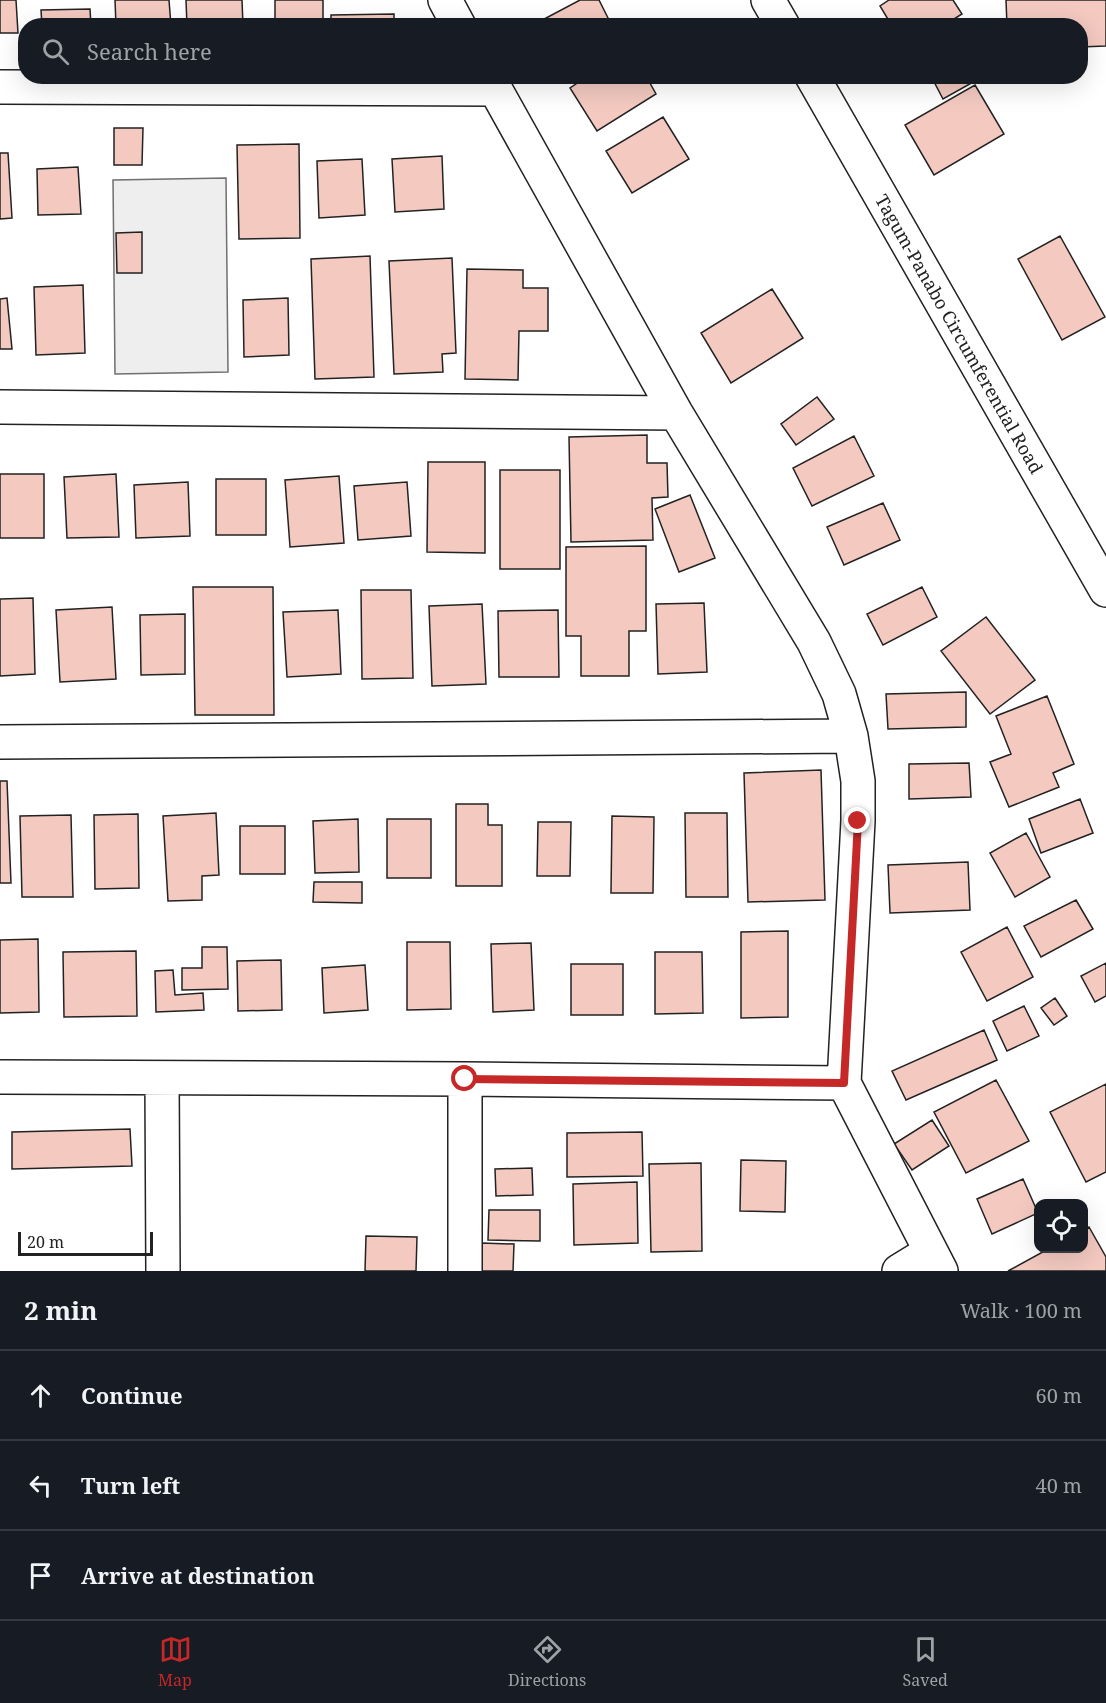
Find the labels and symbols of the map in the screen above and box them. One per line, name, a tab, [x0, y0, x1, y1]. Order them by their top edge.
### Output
street label: Tagum-Panabo Circumferential Road	[870, 190, 1049, 478]
route end	[844, 807, 870, 833]
route start	[451, 1065, 477, 1091]
scale bar	[18, 1229, 153, 1256]

